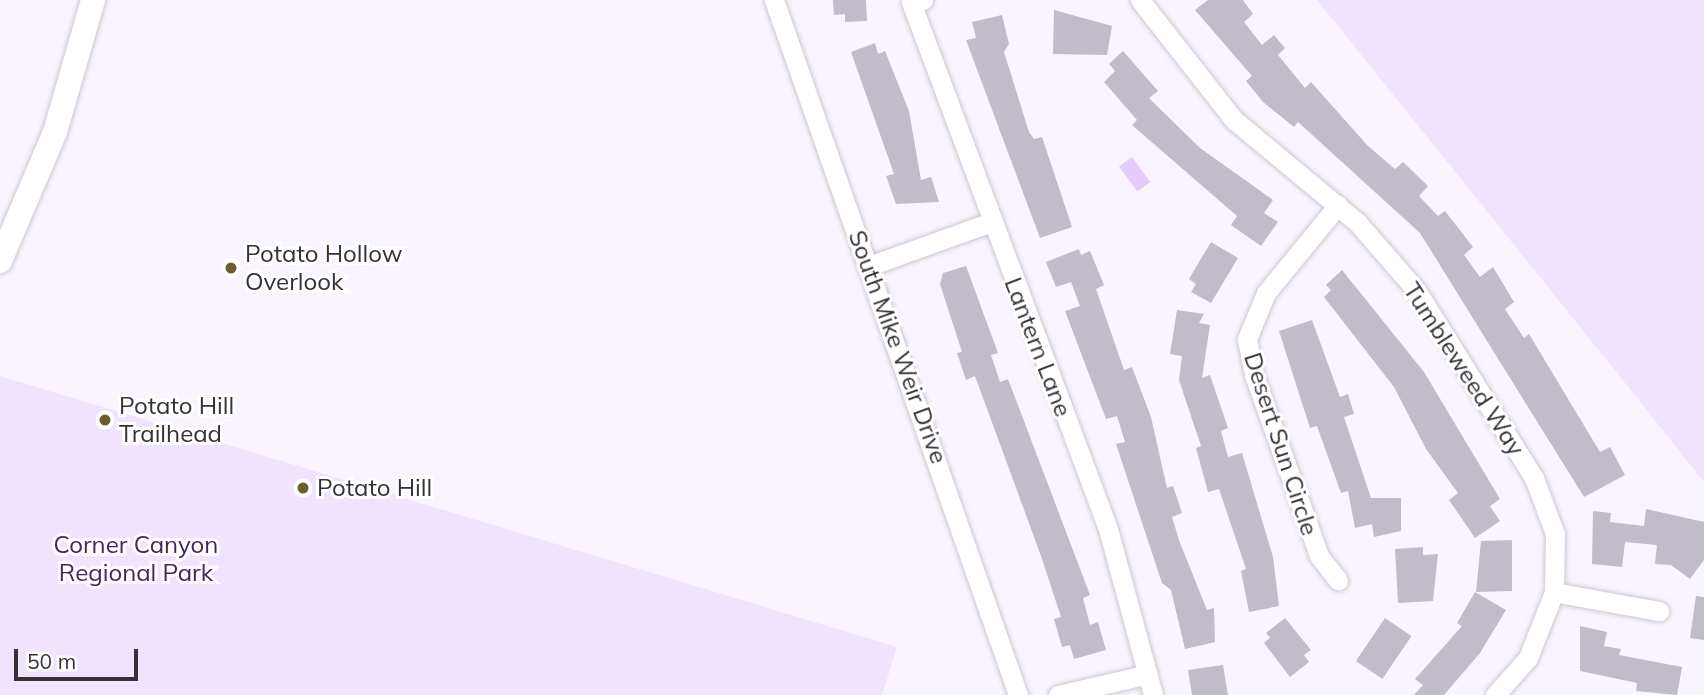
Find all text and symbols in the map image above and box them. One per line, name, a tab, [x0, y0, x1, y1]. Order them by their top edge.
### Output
street label: South Mike Weir Drive	[842, 227, 954, 467]
place label: Potato Hollow Overlook	[245, 240, 403, 296]
marker: Potato Hollow Overlook	[223, 260, 239, 276]
street label: Lantern Lane	[998, 273, 1078, 421]
street label: Tumbleweed Way	[1397, 277, 1531, 461]
street label: Desert Sun Circle	[1238, 349, 1324, 539]
place label: Potato Hill Trailhead	[119, 392, 234, 448]
marker: Potato Hill Trailhead	[97, 412, 113, 428]
place label: Potato Hill	[317, 474, 432, 502]
marker: Potato Hill	[295, 480, 311, 496]
park label: Corner Canyon Regional Park	[54, 531, 218, 587]
scale bar	[18, 636, 142, 680]
text: 50 m	[27, 648, 76, 674]

